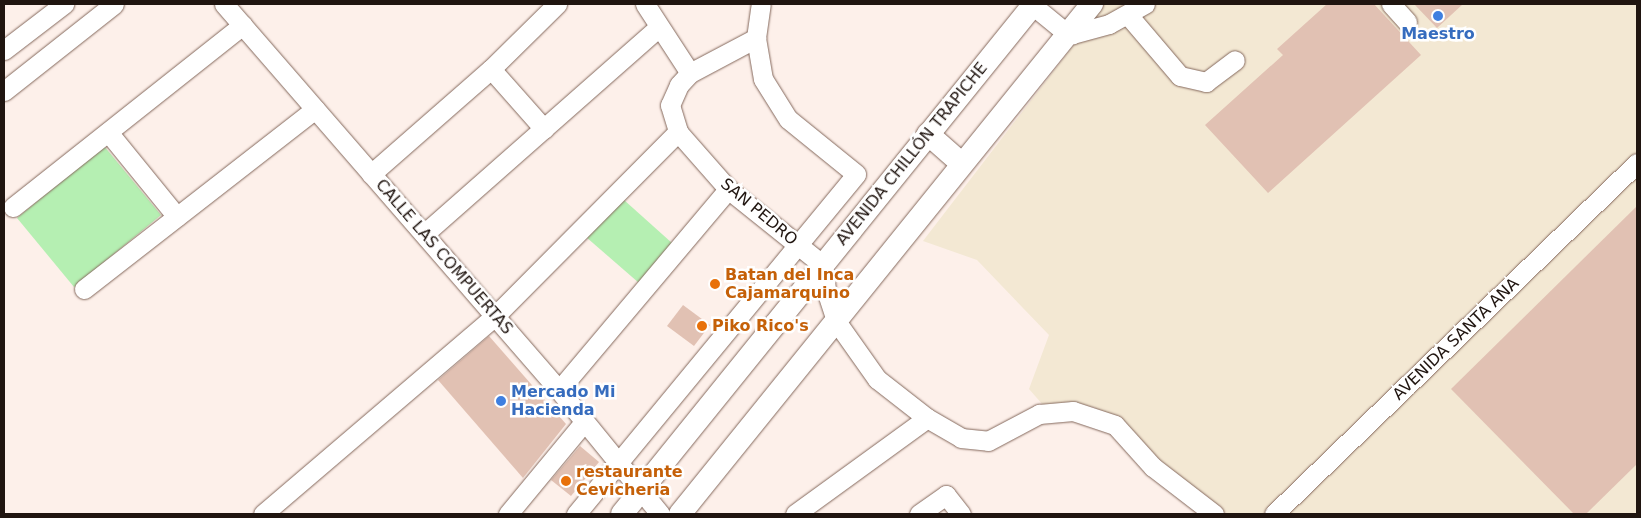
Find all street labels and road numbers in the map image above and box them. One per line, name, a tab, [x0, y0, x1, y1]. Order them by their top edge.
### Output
street label: AVENIDA CHILLÓN TRAPICHE	[832, 59, 992, 249]
street label: SAN PEDRO	[717, 174, 801, 250]
street label: CALLE LAS COMPUERTAS	[371, 176, 517, 338]
street label: AVENIDA SANTA ANA	[1389, 274, 1523, 404]

